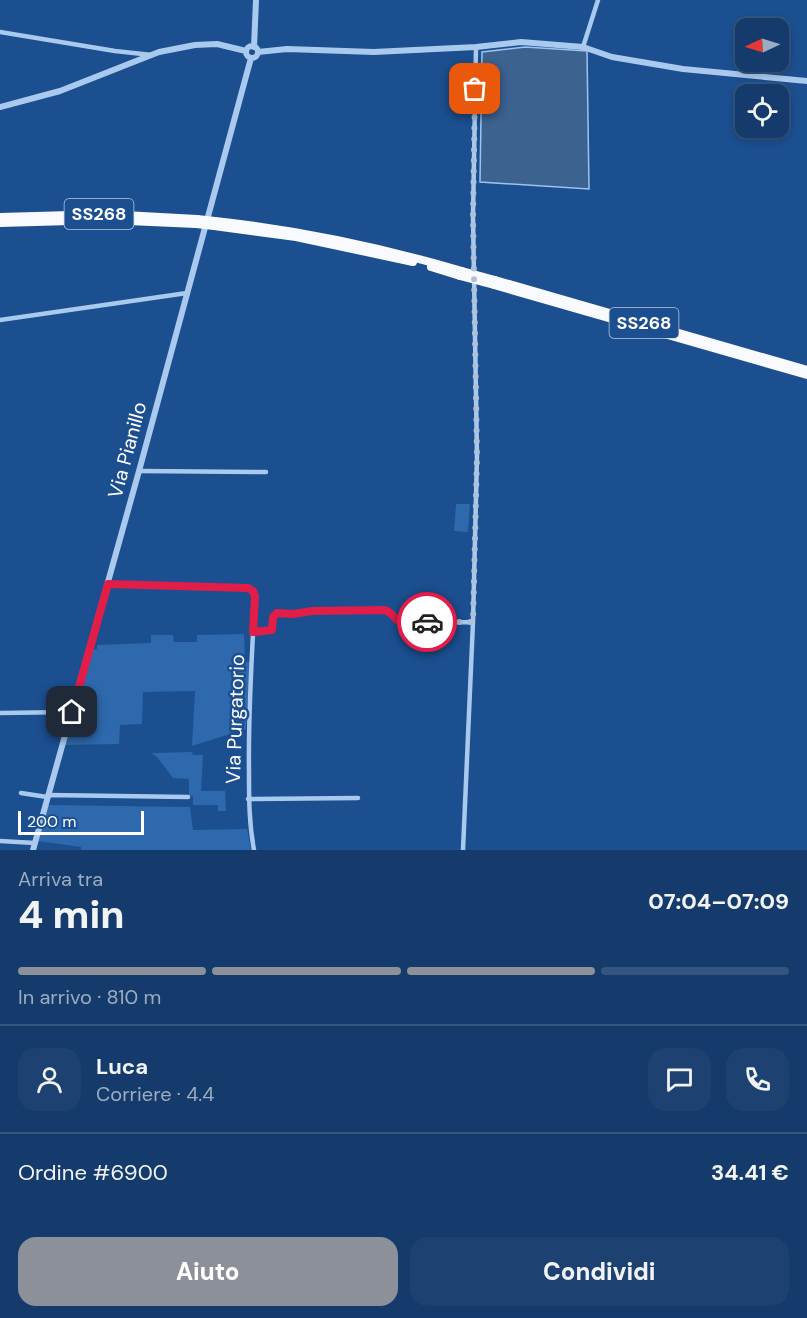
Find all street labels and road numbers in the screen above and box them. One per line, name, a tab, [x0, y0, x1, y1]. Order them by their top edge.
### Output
road number: SS268	[64, 199, 134, 229]
road number: SS268	[610, 308, 678, 338]
street label: Via Pianillo	[102, 399, 152, 501]
street label: Via Purgatorio	[220, 654, 250, 784]

